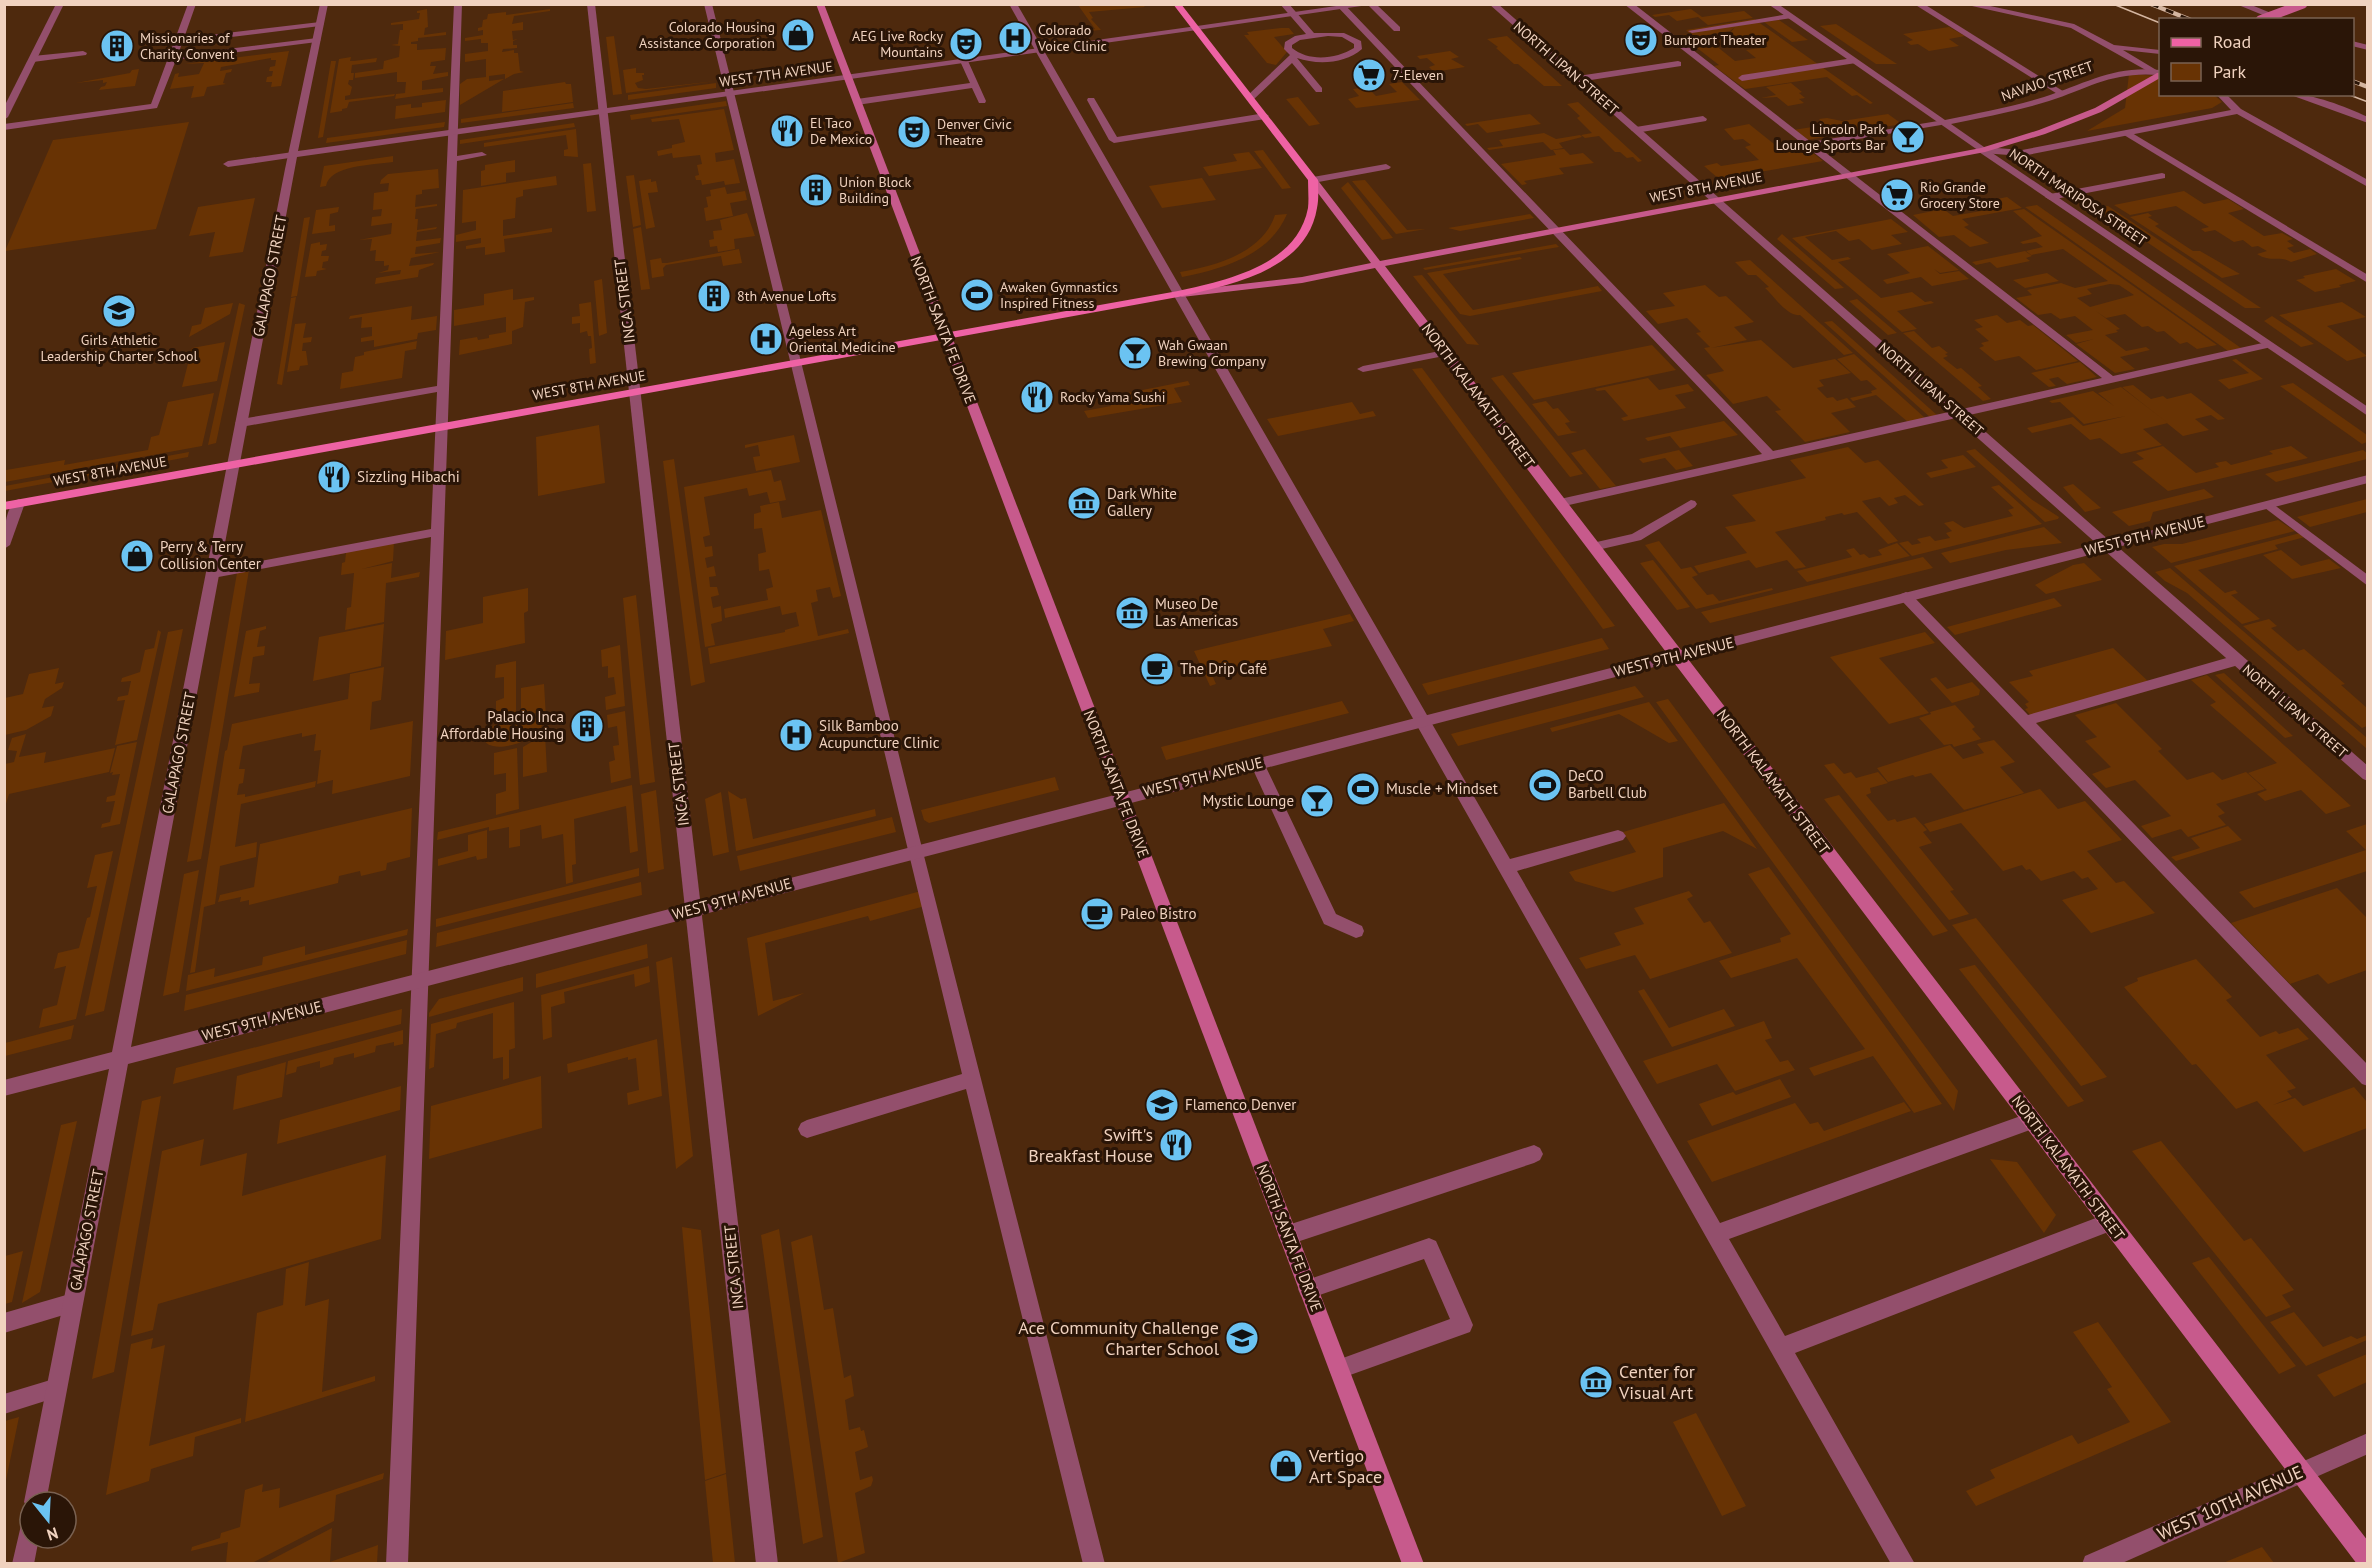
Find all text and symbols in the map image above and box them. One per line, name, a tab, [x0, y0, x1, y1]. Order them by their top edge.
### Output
shop icon: Colorado Housing Assistance Corporation	[780, 17, 816, 53]
street label: NORTH LIPAN STREET	[1510, 17, 1622, 119]
place label: Colorado Housing Assistance Corporation	[639, 18, 775, 52]
legend	[2159, 18, 2354, 96]
hospital icon: Colorado Voice Clinic	[997, 20, 1033, 56]
place label: Colorado Voice Clinic	[1037, 21, 1107, 55]
theatre icon: Buntport Theater	[1623, 22, 1659, 58]
theatre icon: AEG Live Rocky Mountains	[948, 26, 984, 62]
place label: AEG Live Rocky Mountains	[852, 27, 943, 61]
building icon: Missionaries of Charity Convent	[99, 28, 135, 64]
place label: Missionaries of Charity Convent	[140, 29, 235, 63]
text: Road	[2213, 30, 2251, 53]
place label: Buntport Theater	[1664, 31, 1767, 49]
street label: WEST 7TH AVENUE	[718, 57, 834, 91]
supermarket icon: 7-Eleven	[1351, 57, 1387, 93]
street label: NAVAJO STREET	[1999, 57, 2096, 105]
text: Park	[2213, 60, 2246, 83]
place label: 7-Eleven	[1392, 66, 1444, 84]
restaurant icon: El Taco De Mexico	[769, 113, 805, 149]
place label: El Taco De Mexico	[810, 114, 872, 148]
theatre icon: Denver Civic Theatre	[896, 114, 932, 150]
place label: Denver Civic Theatre	[937, 115, 1012, 149]
bar icon: Lincoln Park Lounge Sports Bar	[1890, 119, 1926, 155]
place label: Lincoln Park Lounge Sports Bar	[1776, 120, 1885, 154]
street label: NORTH MARIPOSA STREET	[2006, 144, 2150, 250]
street label: WEST 8TH AVENUE	[1648, 167, 1764, 207]
building icon: Union Block Building	[798, 172, 834, 208]
place label: Union Block Building	[839, 173, 912, 207]
supermarket icon: Rio Grande Grocery Store	[1879, 177, 1915, 213]
place label: Rio Grande Grocery Store	[1920, 178, 2000, 212]
street label: GALAPAGO STREET	[248, 213, 291, 338]
street label: NORTH SANTA FE DRIVE	[907, 253, 980, 406]
street label: INCA STREET	[610, 257, 639, 344]
sports icon: Awaken Gymnastics Inspired Fitness	[959, 277, 995, 313]
building icon: 8th Avenue Lofts	[696, 278, 732, 314]
place label: Awaken Gymnastics Inspired Fitness	[1000, 278, 1118, 312]
place label: 8th Avenue Lofts	[737, 287, 837, 305]
school or university icon: Girls Athletic Leadership Charter School	[101, 293, 137, 329]
street label: NORTH KALAMATH STREET	[1418, 319, 1540, 472]
hospital icon: Ageless Art Oriental Medicine	[748, 321, 784, 357]
place label: Ageless Art Oriental Medicine	[789, 322, 896, 356]
place label: Girls Athletic Leadership Charter School	[41, 331, 197, 365]
bar icon: Wah Gwaan Brewing Company	[1117, 335, 1153, 371]
place label: Wah Gwaan Brewing Company	[1158, 336, 1266, 370]
street label: NORTH LIPAN STREET	[1875, 338, 1987, 440]
street label: WEST 8TH AVENUE	[531, 366, 647, 404]
restaurant icon: Rocky Yama Sushi	[1019, 379, 1055, 415]
place label: Rocky Yama Sushi	[1060, 388, 1166, 406]
street label: WEST 8TH AVENUE	[52, 452, 168, 490]
restaurant icon: Sizzling Hibachi	[316, 459, 352, 495]
place label: Sizzling Hibachi	[357, 467, 460, 486]
place label: Dark White Gallery	[1107, 484, 1177, 520]
museum icon: Dark White Gallery	[1066, 485, 1102, 521]
street label: WEST 9TH AVENUE	[2083, 511, 2207, 560]
place label: Perry & Terry Collision Center	[160, 537, 261, 573]
shop icon: Perry & Terry Collision Center	[119, 538, 155, 574]
place label: Museo De Las Americas	[1155, 594, 1238, 630]
museum icon: Museo De Las Americas	[1114, 595, 1150, 631]
street label: WEST 9TH AVENUE	[1612, 632, 1736, 681]
cafe icon: The Drip Café	[1139, 651, 1175, 687]
place label: The Drip Café	[1180, 659, 1267, 678]
street label: NORTH LIPAN STREET	[2239, 660, 2351, 762]
street label: GALAPAGO STREET	[157, 690, 200, 815]
street label: NORTH KALAMATH STREET	[1713, 705, 1835, 858]
place label: Palacio Inca Affordable Housing	[440, 707, 564, 743]
street label: NORTH SANTA FE DRIVE	[1080, 707, 1153, 860]
building icon: Palacio Inca Affordable Housing	[569, 708, 605, 744]
place label: Silk Bamboo Acupuncture Clinic	[819, 716, 940, 752]
hospital icon: Silk Bamboo Acupuncture Clinic	[778, 717, 814, 753]
street label: INCA STREET	[664, 740, 693, 827]
street label: WEST 9TH AVENUE	[1141, 752, 1265, 801]
place label: DeCO Barbell Club	[1568, 766, 1647, 802]
sports icon: DeCO Barbell Club	[1527, 767, 1563, 803]
sports icon: Muscle + Mindset	[1345, 771, 1381, 807]
place label: Muscle + Mindset	[1386, 779, 1498, 798]
bar icon: Mystic Lounge	[1299, 783, 1335, 819]
place label: Mystic Lounge	[1202, 791, 1294, 810]
street label: WEST 9TH AVENUE	[670, 873, 794, 924]
cafe icon: Paleo Bistro	[1079, 896, 1115, 932]
place label: Paleo Bistro	[1120, 904, 1197, 923]
street label: WEST 9TH AVENUE	[200, 996, 324, 1045]
school or university icon: Flamenco Denver	[1144, 1087, 1180, 1123]
street label: NORTH KALAMATH STREET	[2008, 1091, 2130, 1244]
place label: Flamenco Denver	[1185, 1095, 1296, 1114]
place label: Swift's Breakfast House	[1028, 1123, 1153, 1167]
restaurant icon: Swift's Breakfast House	[1158, 1127, 1194, 1163]
street label: NORTH SANTA FE DRIVE	[1253, 1161, 1326, 1314]
street label: GALAPAGO STREET	[65, 1167, 108, 1292]
street label: INCA STREET	[720, 1223, 747, 1310]
place label: Ace Community Challenge Charter School	[1018, 1316, 1220, 1360]
school or university icon: Ace Community Challenge Charter School	[1224, 1320, 1260, 1356]
place label: Center for Visual Art	[1618, 1360, 1695, 1404]
museum icon: Center for Visual Art	[1578, 1364, 1614, 1400]
place label: Vertigo Art Space	[1308, 1444, 1382, 1488]
shop icon: Vertigo Art Space	[1268, 1448, 1304, 1484]
street label: WEST 10TH AVENUE	[2153, 1460, 2306, 1545]
north arrow	[18, 1490, 78, 1550]
text: N	[45, 1523, 61, 1545]

